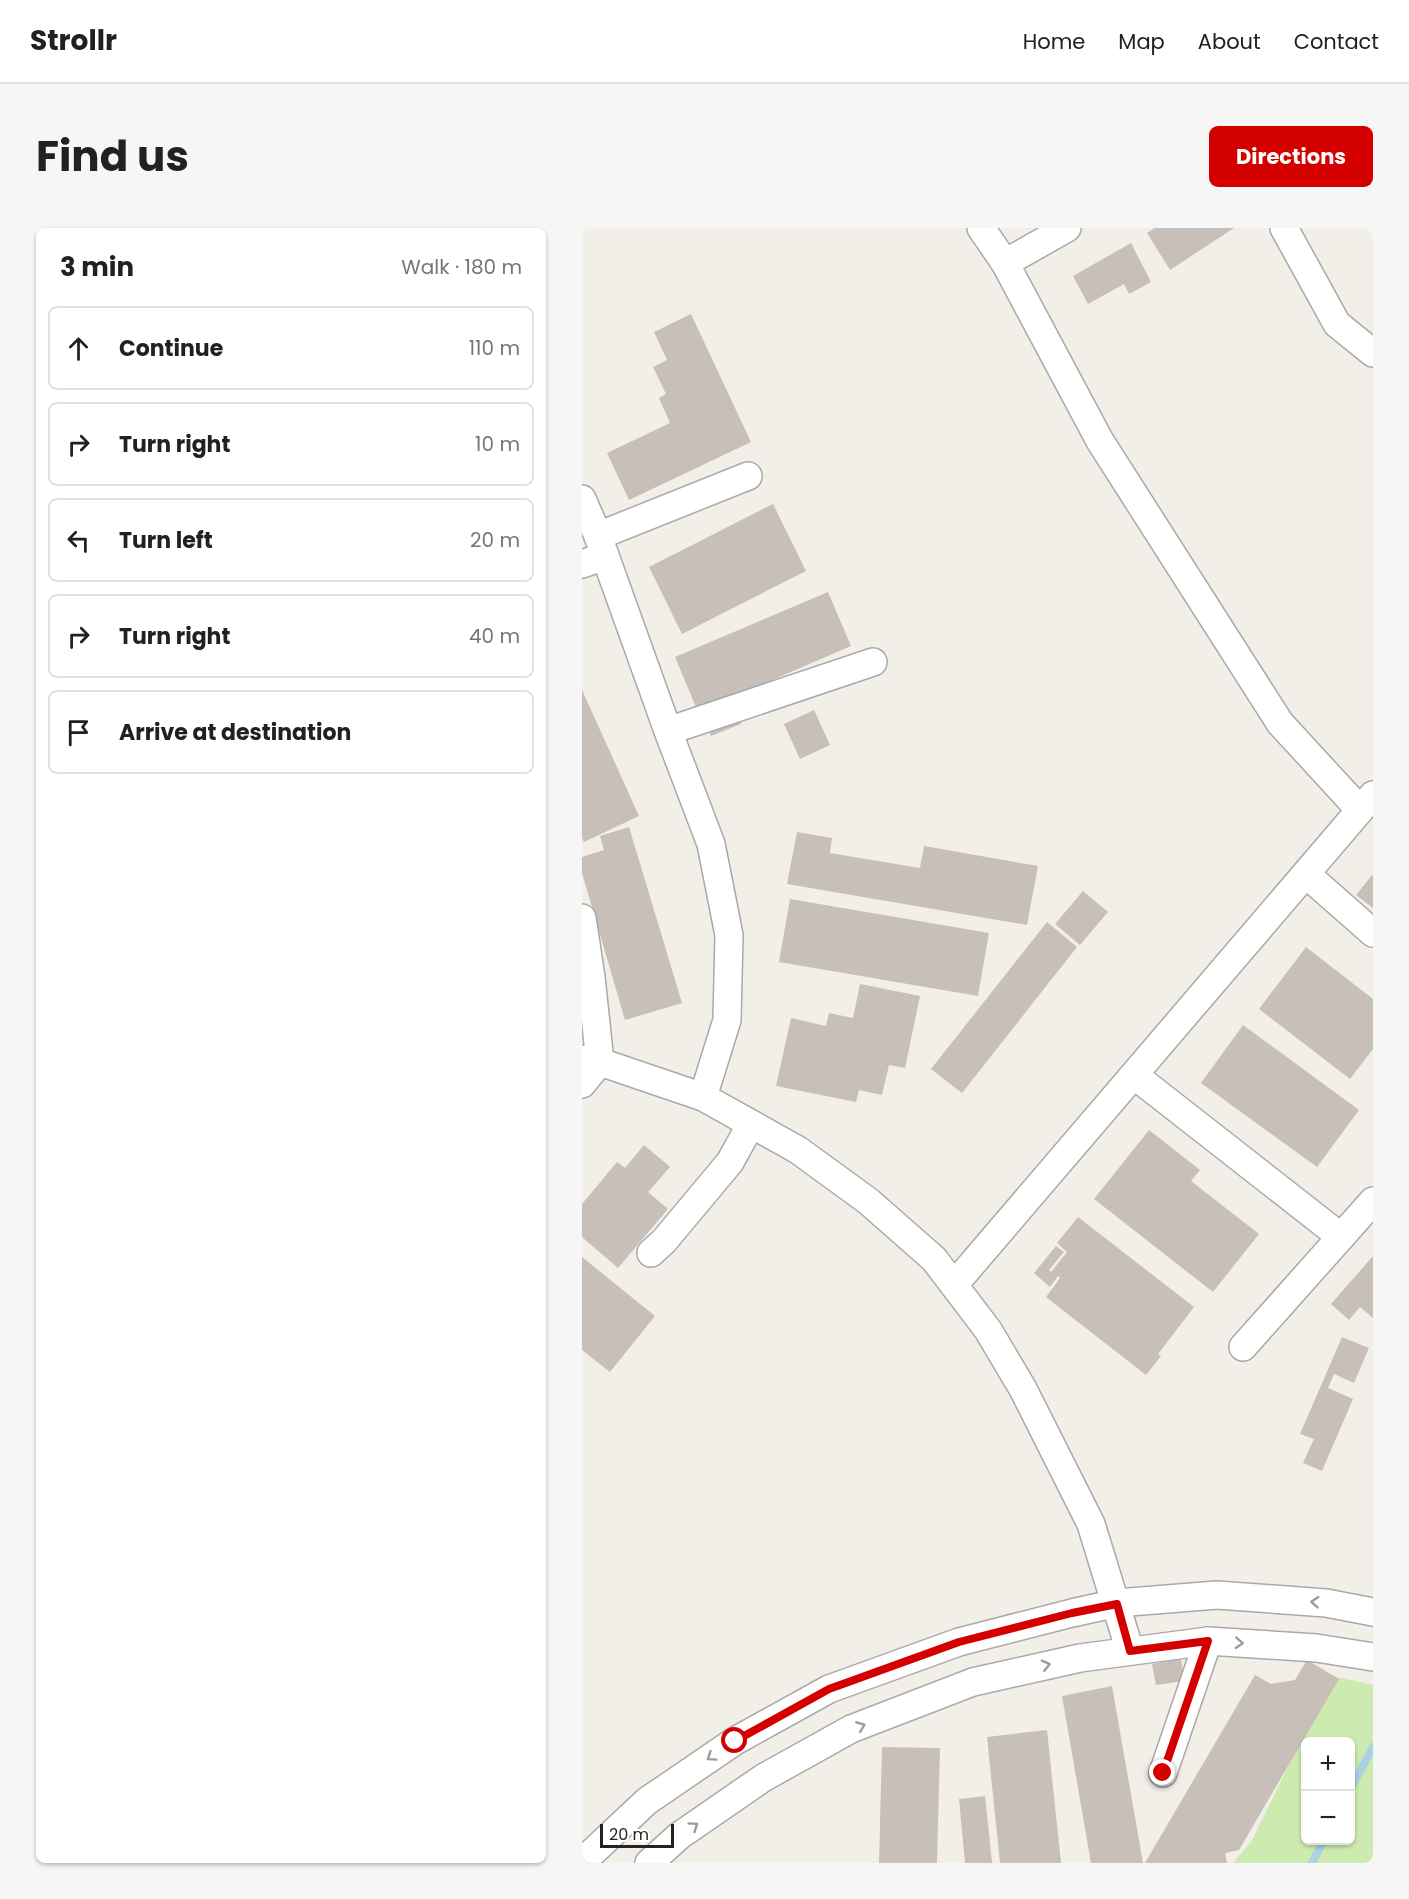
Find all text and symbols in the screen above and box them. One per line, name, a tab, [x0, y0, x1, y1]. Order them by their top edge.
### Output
text: Strollr	[30, 21, 117, 60]
text: Home	[1023, 27, 1085, 56]
text: Map	[1118, 27, 1165, 56]
text: About	[1198, 27, 1261, 56]
text: Contact	[1294, 27, 1379, 56]
button: Directions	[1209, 126, 1373, 187]
text: Find us	[36, 127, 189, 186]
text: 3 min	[60, 249, 134, 285]
text: Walk · 180 m	[401, 253, 522, 281]
icon: ahead	[62, 332, 95, 365]
text: Continue	[119, 333, 223, 364]
text: 110 m	[469, 334, 520, 362]
icon: right	[62, 428, 95, 461]
text: Turn right	[119, 429, 230, 460]
text: 10 m	[475, 430, 520, 458]
icon: left	[62, 524, 95, 557]
text: Turn left	[119, 525, 213, 556]
text: 20 m	[470, 526, 520, 554]
icon: right	[62, 620, 95, 653]
text: Turn right	[119, 621, 230, 652]
text: 40 m	[469, 622, 520, 650]
icon: arrive	[62, 716, 95, 749]
text: Arrive at destination	[119, 717, 351, 748]
one-way arrow	[1311, 1596, 1320, 1609]
one-way arrow	[1234, 1636, 1243, 1649]
one-way arrow	[1040, 1660, 1050, 1673]
one-way arrow	[855, 1720, 865, 1733]
route start	[721, 1727, 747, 1753]
map controls	[1301, 1737, 1355, 1845]
button: +	[1301, 1737, 1355, 1791]
one-way arrow	[707, 1750, 718, 1761]
route end	[1149, 1759, 1175, 1785]
button: −	[1301, 1791, 1355, 1845]
scale bar	[600, 1821, 674, 1848]
one-way arrow	[687, 1822, 698, 1833]
text: 20 m	[609, 1823, 649, 1846]

